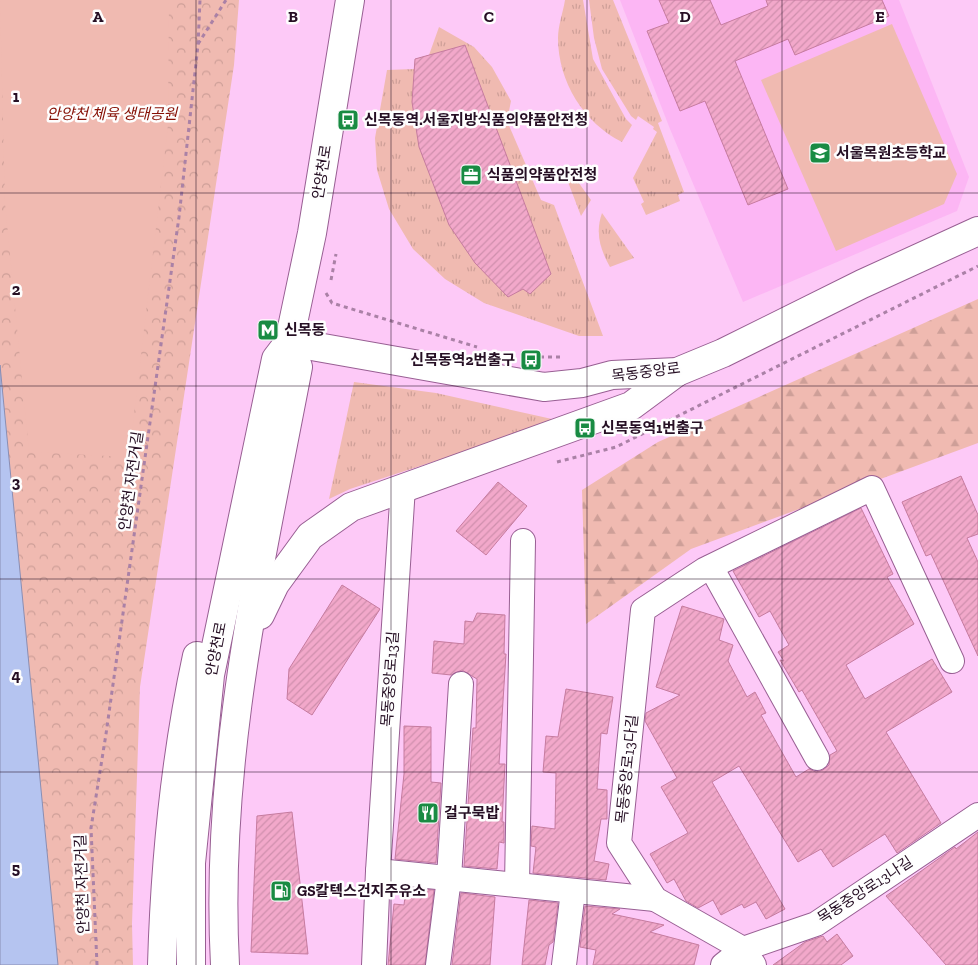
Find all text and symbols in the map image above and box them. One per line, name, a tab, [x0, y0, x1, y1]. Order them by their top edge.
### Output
text: A	[93, 7, 104, 26]
text: B	[288, 7, 298, 26]
text: C	[484, 7, 494, 26]
text: D	[679, 7, 691, 26]
text: E	[875, 7, 885, 26]
text: 1	[13, 87, 20, 106]
park label: 안양천 체육 생태공원	[47, 105, 179, 123]
bus stop icon: 신목동역.서울지방식품의약품안전청	[336, 108, 360, 132]
place label: 신목동역.서울지방식품의약품안전청	[364, 111, 588, 129]
school or university icon: 서울목원초등학교	[808, 141, 832, 165]
street label: 안양천로	[309, 143, 335, 201]
place label: 서울목원초등학교	[836, 144, 947, 162]
office icon: 식품의약품안전청	[459, 163, 483, 187]
place label: 식품의약품안전청	[487, 166, 597, 184]
text: 2	[12, 280, 21, 299]
metro station icon: 신목동	[256, 318, 280, 342]
place label: 신목동	[284, 321, 326, 339]
bus stop icon: 신목동역2번출구	[519, 348, 543, 372]
place label: 신목동역2번출구	[410, 351, 515, 369]
street label: 목동중앙로	[611, 359, 681, 385]
bus stop icon: 신목동역1번출구	[573, 416, 597, 440]
place label: 신목동역1번출구	[601, 419, 704, 437]
street label: 안양천 자전거길	[115, 430, 147, 532]
text: 3	[12, 473, 21, 492]
street label: 안양천로	[202, 620, 230, 678]
street label: 목동중앙로13길	[378, 631, 402, 727]
text: 4	[11, 666, 21, 685]
street label: 목동중앙로13다길	[612, 714, 642, 824]
restaurant icon: 걸구묵밥	[416, 801, 440, 825]
place label: 걸구묵밥	[444, 804, 499, 822]
street label: 안양천 자전거길	[71, 834, 93, 934]
street label: 목동중앙로13나길	[814, 853, 916, 927]
text: 5	[12, 859, 20, 878]
fuel station icon: GS칼텍스건지주유소	[269, 879, 293, 903]
place label: GS칼텍스건지주유소	[297, 882, 426, 900]

